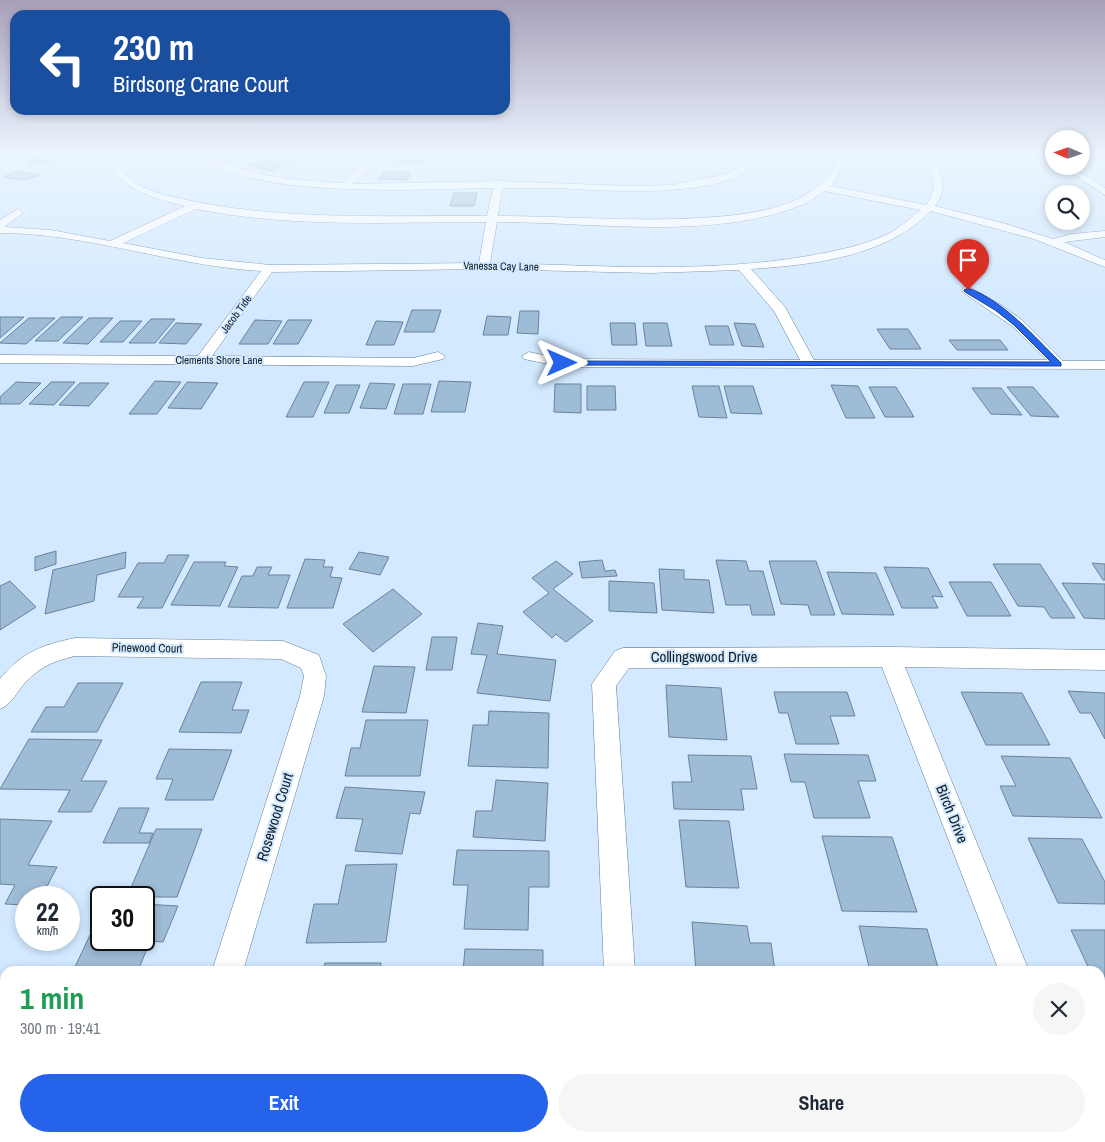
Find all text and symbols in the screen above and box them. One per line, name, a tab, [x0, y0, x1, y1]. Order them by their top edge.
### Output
text: 230 m	[113, 24, 194, 71]
icon: left	[30, 30, 95, 95]
text: Birdsong Crane Court	[113, 69, 288, 99]
north arrow	[1045, 130, 1090, 175]
map controls	[1045, 130, 1090, 230]
button: search	[1045, 185, 1090, 230]
pin	[947, 239, 989, 290]
icon: arrive	[954, 246, 982, 274]
street label: Vanessa Cay Lane	[463, 258, 539, 274]
street label: Jacob Tide	[217, 292, 255, 336]
position arrow	[535, 336, 587, 388]
street label: Clements Shore Lane	[175, 353, 263, 367]
street label: Pinewood Court	[112, 639, 183, 657]
street label: Collingswood Drive	[651, 646, 757, 667]
street label: Rosewood Court	[251, 769, 298, 864]
street label: Birch Drive	[931, 781, 974, 846]
speed limit sign: 30	[90, 886, 155, 951]
text: 22	[36, 895, 59, 929]
text: km/h	[37, 923, 58, 939]
text: 1 min	[20, 978, 84, 1018]
button: close	[1033, 983, 1085, 1035]
text: 300 m · 19:41	[20, 1017, 100, 1039]
button: Exit	[20, 1074, 548, 1132]
button: Share	[558, 1074, 1085, 1132]

